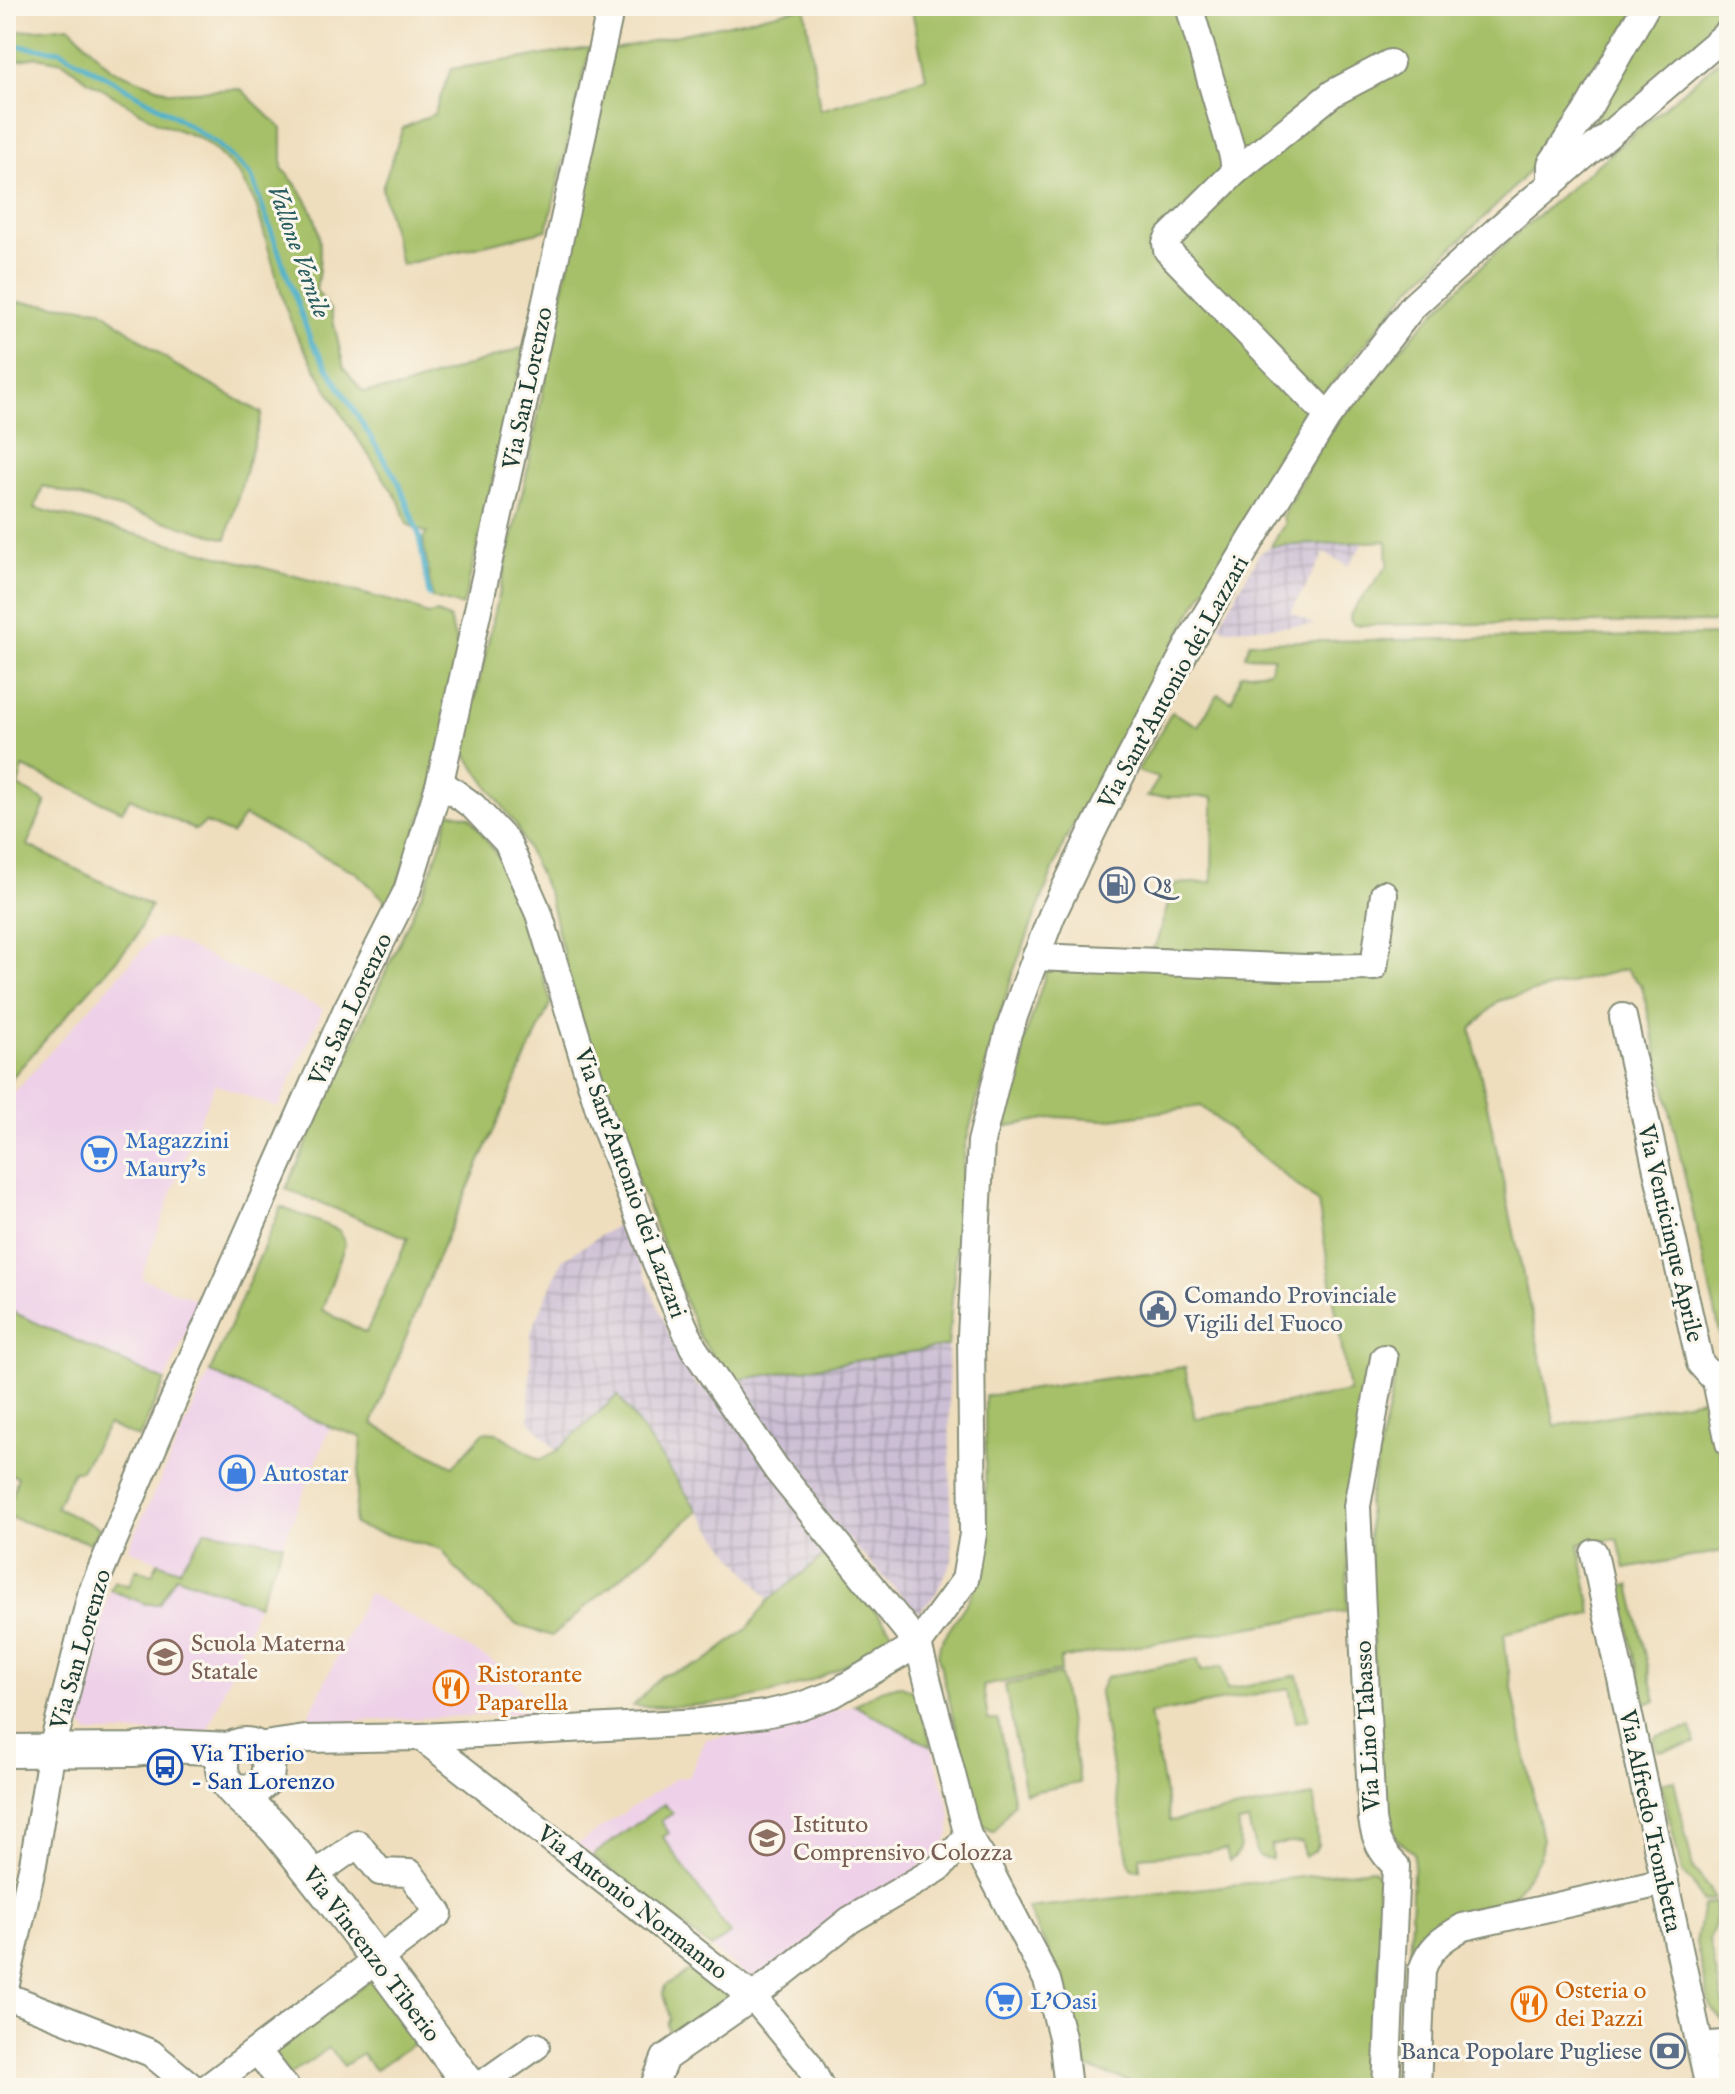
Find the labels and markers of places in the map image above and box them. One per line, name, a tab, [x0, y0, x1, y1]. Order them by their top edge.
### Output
fuel station icon: Q8	[1098, 866, 1136, 904]
place label: Q8	[1143, 871, 1180, 902]
place label: Magazzini Maury's	[125, 1126, 229, 1185]
supermarket icon: Magazzini Maury's	[80, 1135, 118, 1173]
place label: Comando Provinciale Vigili del Fuoco	[1183, 1281, 1397, 1340]
public building icon: Comando Provinciale Vigili del Fuoco	[1139, 1290, 1177, 1328]
shop icon: Autostar	[218, 1454, 256, 1492]
place label: Autostar	[262, 1459, 349, 1490]
place label: Scuola Materna Statale	[191, 1629, 346, 1688]
school or university icon: Scuola Materna Statale	[146, 1638, 184, 1676]
place label: Ristorante Paparella	[477, 1660, 582, 1719]
restaurant icon: Ristorante Paparella	[432, 1669, 470, 1707]
place label: Via Tiberio - San Lorenzo	[190, 1739, 335, 1798]
bus stop icon: Via Tiberio - San Lorenzo	[146, 1748, 184, 1786]
place label: Istituto Comprensivo Colozza	[793, 1810, 1013, 1869]
school or university icon: Istituto Comprensivo Colozza	[748, 1819, 786, 1857]
place label: Osteria o dei Pazzi	[1555, 1976, 1646, 2035]
supermarket icon: L'Oasi	[985, 1982, 1023, 2020]
restaurant icon: Osteria o dei Pazzi	[1510, 1985, 1548, 2023]
place label: L'Oasi	[1030, 1987, 1097, 2018]
bank icon: Banca Popolare Pugliese	[1649, 2032, 1687, 2070]
place label: Banca Popolare Pugliese	[1400, 2037, 1642, 2068]

